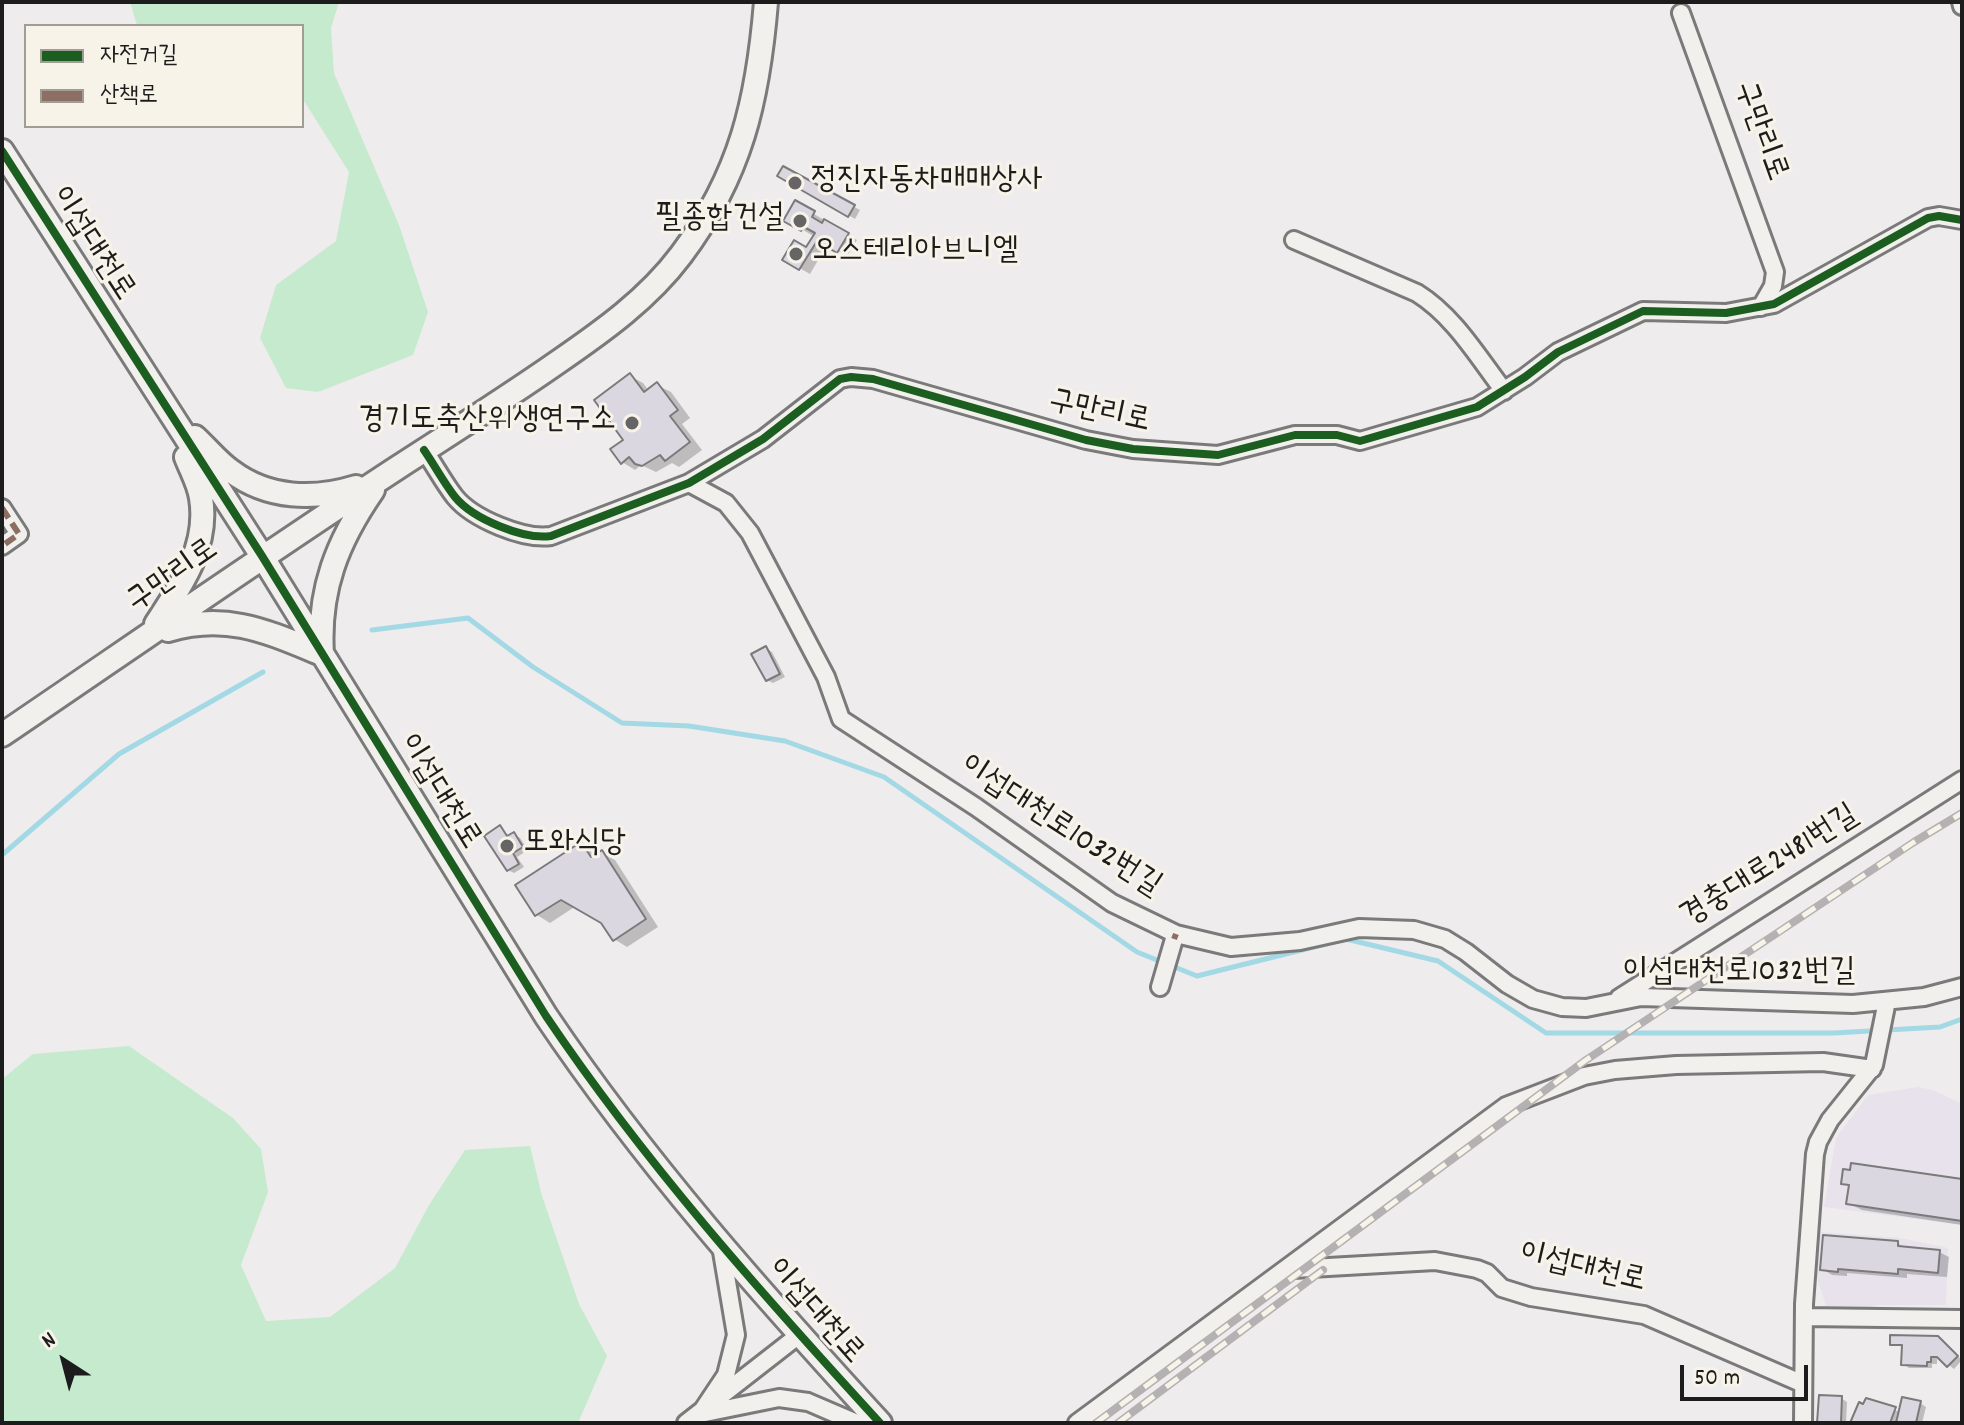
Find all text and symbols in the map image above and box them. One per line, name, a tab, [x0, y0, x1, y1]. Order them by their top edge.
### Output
legend	[24, 24, 304, 128]
text: 자전거길	[100, 39, 177, 73]
street label: 구만리로	[1722, 77, 1794, 187]
text: 산책로	[100, 79, 158, 113]
place label: 정진자동차매매상사	[811, 164, 1043, 202]
marker: 정진자동차매매상사	[786, 174, 804, 192]
street label: 이섭대천로	[39, 181, 141, 309]
place label: 필종합건설	[655, 202, 784, 240]
marker: 필종합건설	[791, 212, 809, 230]
place label: 오스테리아브니엘	[812, 235, 1018, 273]
marker: 오스테리아브니엘	[787, 245, 805, 263]
street label: 구만리로	[1045, 385, 1153, 443]
place label: 경기도축산위생연구소	[358, 404, 616, 442]
marker: 경기도축산위생연구소	[623, 414, 641, 432]
street label: 구만리로	[121, 533, 227, 623]
street label: 이섭대천로	[387, 728, 487, 858]
street label: 이섭대천로1032번길	[951, 748, 1167, 908]
street label: 경충대로2481번길	[1675, 798, 1867, 938]
place label: 또와식당	[523, 827, 626, 865]
marker: 또와식당	[498, 837, 516, 855]
street label: 이섭대천로1032번길	[1623, 956, 1855, 994]
street label: 이섭대천로	[1515, 1237, 1649, 1303]
street label: 이섭대천로	[756, 1252, 870, 1374]
north arrow	[24, 1321, 104, 1401]
text: N	[36, 1325, 63, 1357]
scale bar	[1684, 1349, 1812, 1399]
text: 50 m	[1694, 1362, 1740, 1396]

